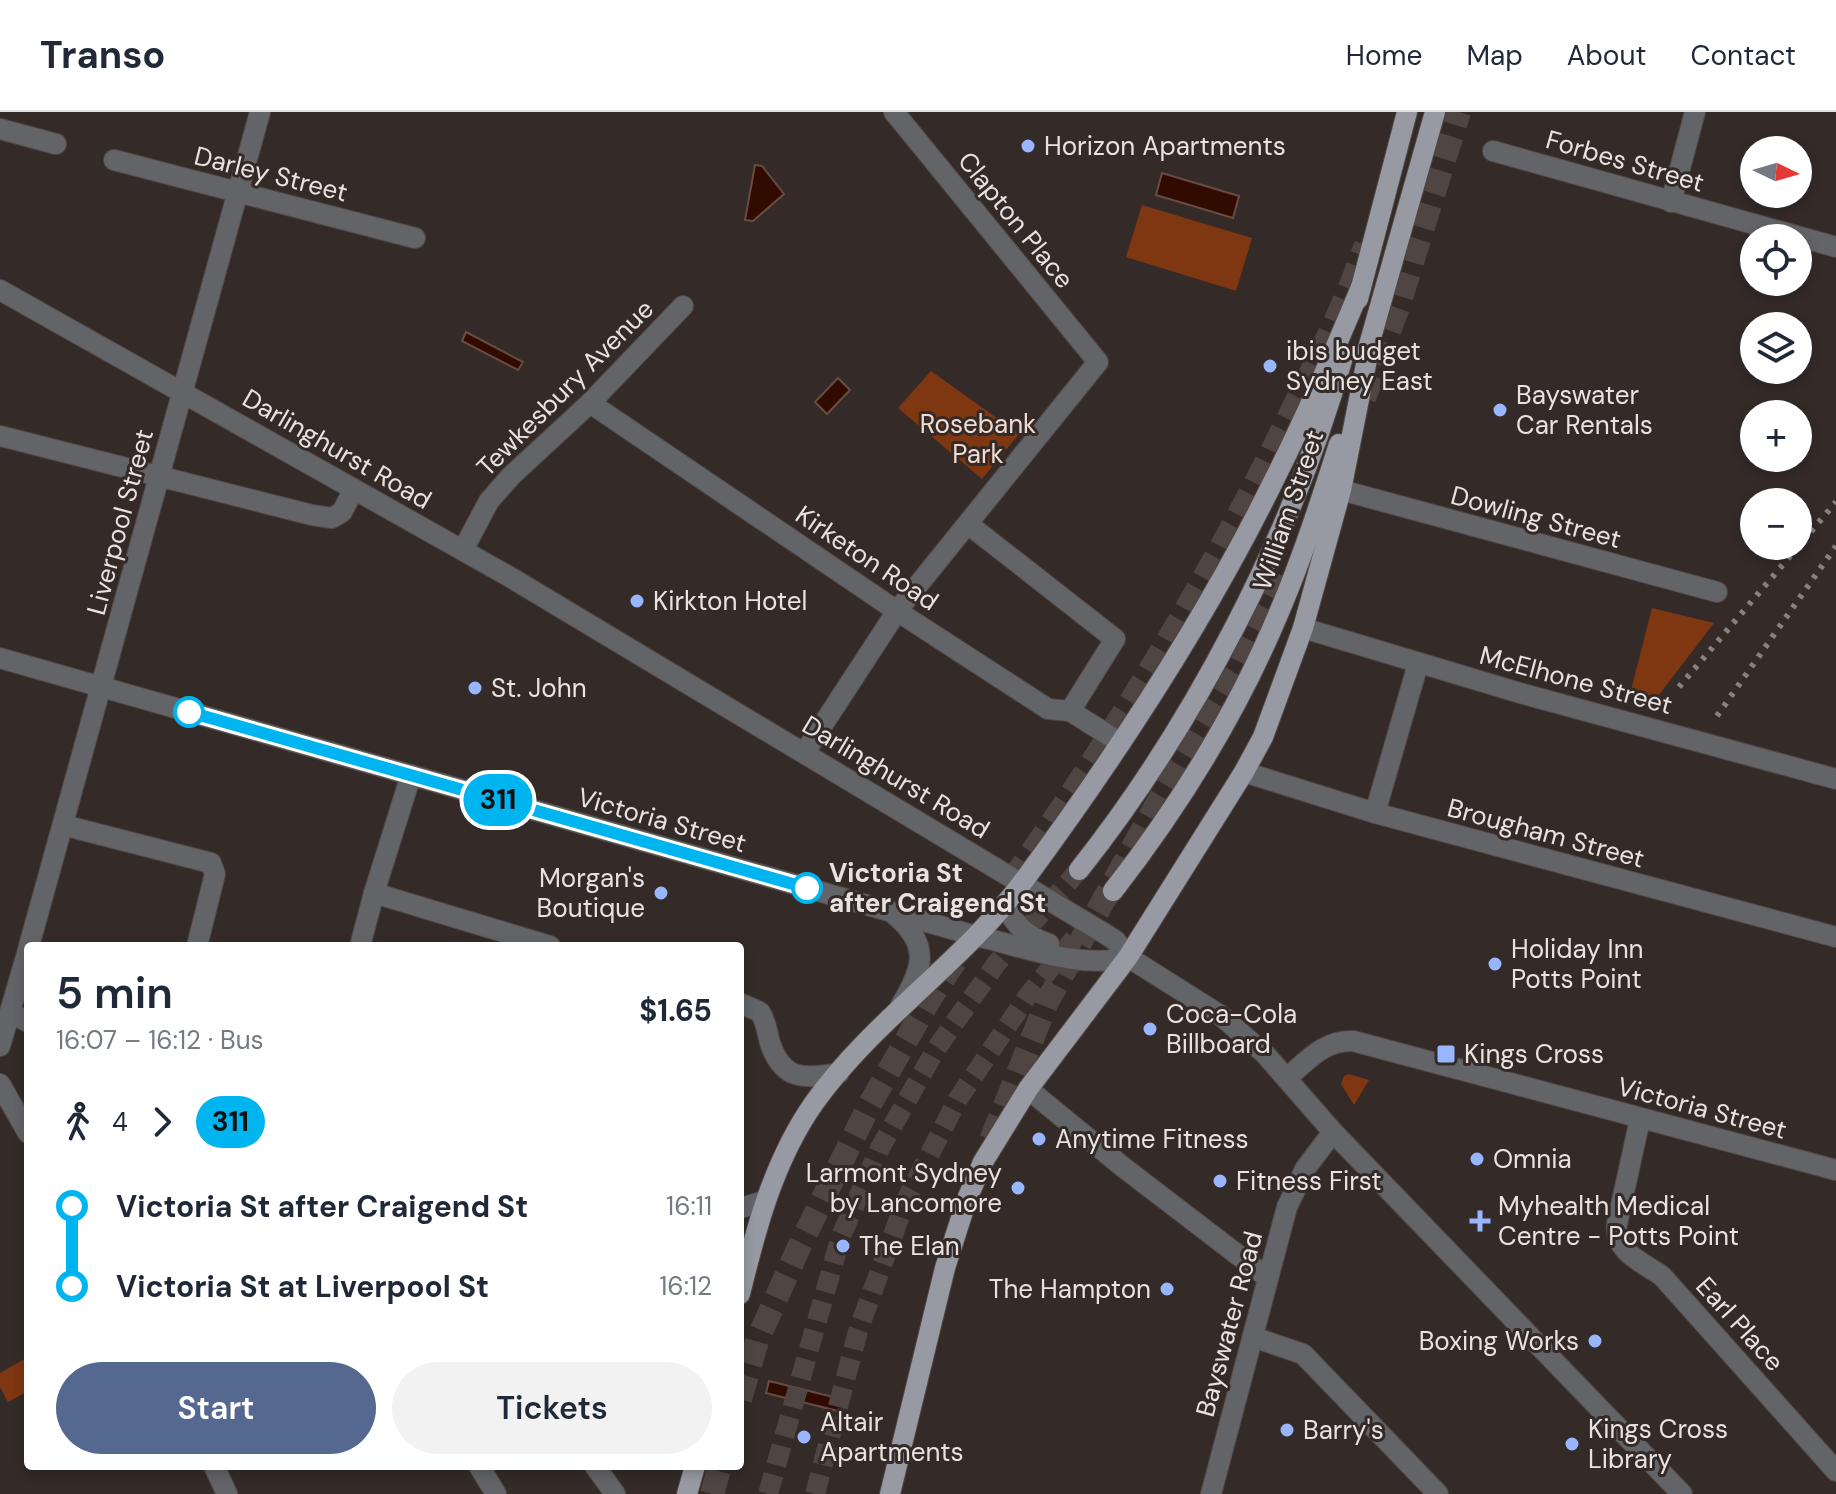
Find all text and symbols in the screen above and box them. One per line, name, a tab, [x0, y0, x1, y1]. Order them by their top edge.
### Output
text: Transo	[40, 30, 166, 80]
text: Home	[1346, 37, 1422, 74]
text: Map	[1466, 37, 1523, 74]
text: About	[1567, 37, 1646, 74]
text: Contact	[1690, 37, 1796, 74]
street label: Forbes Street	[1542, 122, 1708, 200]
place label: Horizon Apartments	[1044, 129, 1286, 163]
north arrow	[1740, 136, 1812, 208]
map controls	[1740, 136, 1812, 560]
marker: Horizon Apartments	[1019, 137, 1037, 155]
street label: Darley Street	[191, 139, 351, 209]
street label: Clapton Place	[951, 145, 1081, 295]
button: locate	[1740, 224, 1812, 296]
street label: Tewkesbury Avenue	[469, 292, 661, 484]
button: layers	[1740, 312, 1812, 384]
place label: ibis budget Sydney East	[1286, 334, 1433, 398]
marker: ibis budget Sydney East	[1261, 357, 1279, 375]
place label: Bayswater Car Rentals	[1516, 378, 1653, 442]
street label: Darlinghurst Road	[236, 381, 438, 517]
button: +	[1740, 400, 1812, 472]
marker: Bayswater Car Rentals	[1491, 401, 1509, 419]
park label: Rosebank Park	[920, 407, 1036, 471]
street label: Liverpool Street	[79, 425, 161, 619]
street label: William Street	[1245, 425, 1331, 595]
street label: Dowling Street	[1447, 478, 1625, 556]
button: −	[1740, 488, 1812, 560]
street label: Kirketon Road	[789, 498, 945, 618]
place label: Kirkton Hotel	[653, 584, 807, 618]
marker: Kirkton Hotel	[628, 592, 646, 610]
street label: McElhone Street	[1476, 638, 1676, 722]
place label: St. John	[491, 671, 587, 705]
marker: St. John	[466, 679, 484, 697]
unlabelled marker	[174, 697, 204, 727]
street label: Darlinghurst Road	[796, 708, 996, 846]
line badge: 311	[452, 774, 544, 826]
street label: Victoria Street	[574, 780, 750, 860]
text: 311	[479, 781, 517, 818]
street label: Brougham Street	[1444, 790, 1648, 876]
place label: Victoria St after Craigend St	[829, 856, 1046, 920]
place label: Morgan's Boutique	[537, 861, 645, 925]
marker: Victoria St after Craigend St	[792, 873, 822, 903]
marker: Morgan's Boutique	[652, 884, 670, 902]
place label: Holiday Inn Potts Point	[1511, 932, 1644, 996]
marker: Holiday Inn Potts Point	[1486, 955, 1504, 973]
text: 5 min	[56, 964, 173, 1022]
text: $1.65	[639, 991, 712, 1030]
place label: Coca-Cola Billboard	[1166, 997, 1297, 1061]
marker: Coca-Cola Billboard	[1141, 1020, 1159, 1038]
text: 16:07 – 16:12 · Bus	[56, 1023, 264, 1057]
place label: Kings Cross	[1464, 1037, 1604, 1071]
marker: Kings Cross	[1435, 1043, 1457, 1065]
street label: Victoria Street	[1614, 1069, 1790, 1147]
icon: walk	[56, 1100, 100, 1144]
icon: forward	[140, 1100, 184, 1144]
text: 311	[212, 1103, 249, 1140]
text: 4	[112, 1105, 128, 1139]
place label: Anytime Fitness	[1055, 1122, 1249, 1156]
marker: Anytime Fitness	[1030, 1130, 1048, 1148]
place label: Omnia	[1493, 1142, 1572, 1176]
marker: Omnia	[1468, 1150, 1486, 1168]
place label: Larmont Sydney by Lancomore	[806, 1156, 1002, 1220]
place label: Fitness First	[1236, 1164, 1382, 1198]
marker: Fitness First	[1211, 1172, 1229, 1190]
marker: Larmont Sydney by Lancomore	[1009, 1179, 1027, 1197]
text: Victoria St after Craigend St	[116, 1187, 528, 1226]
text: 16:11	[666, 1189, 712, 1223]
place label: Myhealth Medical Centre - Potts Point	[1498, 1189, 1739, 1253]
marker: Myhealth Medical Centre - Potts Point	[1469, 1210, 1491, 1232]
street label: Bayswater Road	[1188, 1228, 1270, 1420]
place label: The Elan	[859, 1229, 960, 1263]
marker: The Elan	[834, 1237, 852, 1255]
text: Victoria St at Liverpool St	[116, 1267, 489, 1306]
text: 16:12	[659, 1269, 712, 1303]
street label: Earl Place	[1689, 1270, 1791, 1378]
place label: The Hampton	[989, 1272, 1151, 1306]
marker: The Hampton	[1158, 1280, 1176, 1298]
place label: Boxing Works	[1419, 1324, 1579, 1358]
marker: Boxing Works	[1586, 1332, 1604, 1350]
button: Start	[56, 1362, 376, 1454]
button: Tickets	[392, 1362, 712, 1454]
place label: Altair Apartments	[820, 1405, 964, 1469]
place label: Kings Cross Library	[1588, 1412, 1728, 1476]
place label: Barry's	[1303, 1413, 1384, 1447]
marker: Barry's	[1278, 1421, 1296, 1439]
marker: Altair Apartments	[795, 1428, 813, 1446]
marker: Kings Cross Library	[1563, 1435, 1581, 1453]

